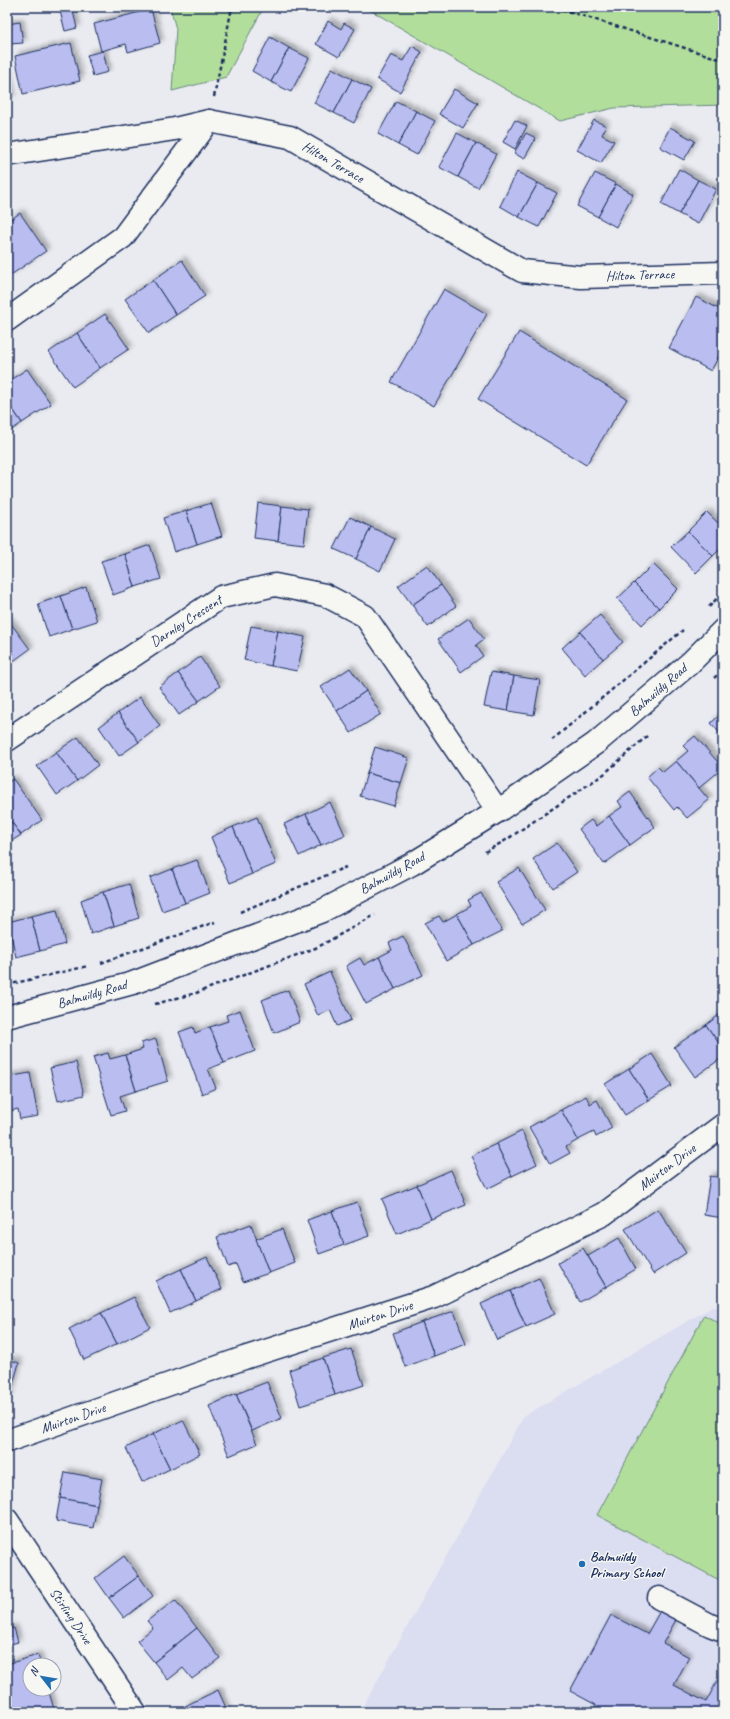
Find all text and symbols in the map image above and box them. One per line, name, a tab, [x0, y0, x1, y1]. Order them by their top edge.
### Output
street label: Hilton Terrace	[299, 138, 368, 187]
street label: Hilton Terrace	[606, 265, 676, 285]
street label: Darnley Crescent	[147, 590, 227, 650]
street label: Balmuildy Road	[625, 658, 692, 720]
street label: Balmuildy Road	[357, 847, 430, 898]
street label: Balmuildy Road	[55, 975, 131, 1012]
street label: Muirton Drive	[635, 1139, 700, 1194]
street label: Muirton Drive	[345, 1296, 416, 1333]
street label: Muirton Drive	[38, 1399, 109, 1437]
place label: Balmuildy Primary School	[590, 1548, 667, 1581]
marker: Balmuildy Primary School	[577, 1559, 587, 1569]
street label: Stirling Drive	[46, 1585, 97, 1648]
north arrow	[22, 1657, 62, 1697]
text: N	[26, 1663, 42, 1678]

